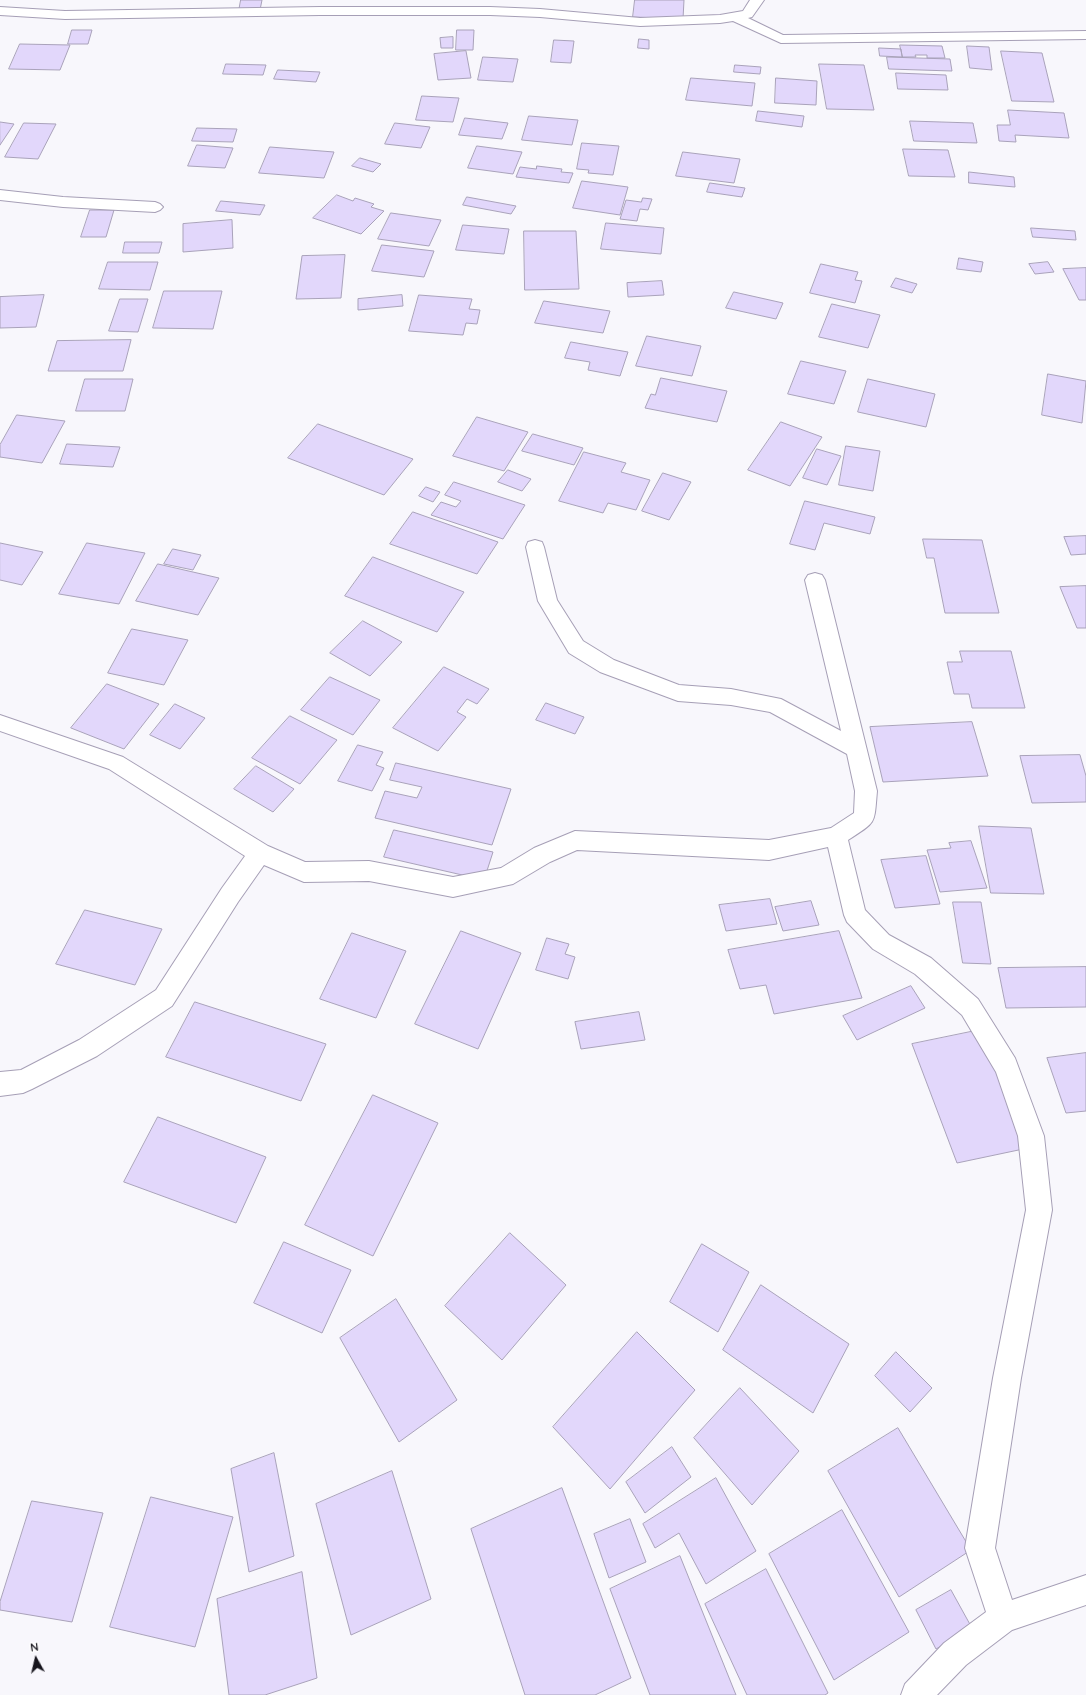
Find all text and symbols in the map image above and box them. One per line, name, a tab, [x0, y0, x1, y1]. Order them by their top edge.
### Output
north arrow	[16, 1639, 56, 1679]
text: N	[29, 1640, 39, 1655]

